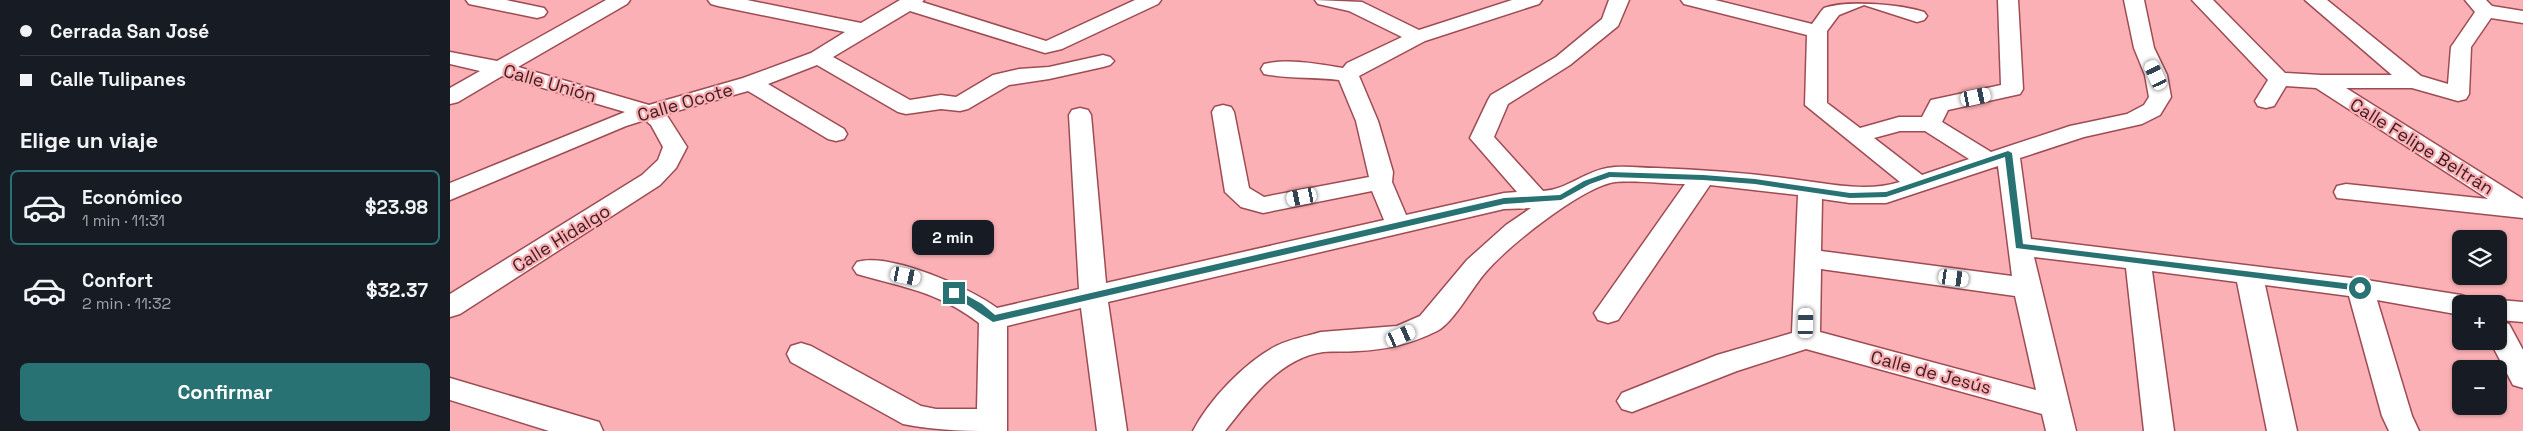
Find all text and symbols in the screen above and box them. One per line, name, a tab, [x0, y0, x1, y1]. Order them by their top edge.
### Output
text: Cerrada San José	[50, 19, 209, 44]
car	[2142, 58, 2169, 92]
street label: Calle Unión	[501, 59, 599, 107]
text: Calle Tulipanes	[50, 67, 186, 92]
street label: Calle Ocote	[635, 77, 735, 127]
car	[1959, 87, 1992, 107]
street label: Calle Felipe Beltrán	[2346, 93, 2498, 199]
text: Elige un viaje	[20, 126, 158, 154]
icon: car	[22, 185, 67, 230]
text: Económico	[82, 185, 183, 210]
car	[1285, 187, 1318, 207]
text: $23.98	[365, 195, 428, 220]
street label: Calle Hidalgo	[508, 199, 614, 277]
text: 1 min · 11:31	[82, 210, 165, 231]
callout: 2 min	[913, 220, 995, 256]
text: 2 min	[932, 227, 974, 248]
map controls	[2452, 230, 2507, 415]
button: layers	[2452, 230, 2507, 285]
car	[889, 266, 922, 286]
icon: car	[22, 268, 67, 313]
text: Confort	[82, 268, 153, 293]
car	[1938, 268, 1969, 288]
route start	[2349, 277, 2371, 299]
text: $32.37	[366, 278, 428, 303]
route end	[943, 282, 965, 304]
text: 2 min · 11:32	[82, 293, 171, 314]
button: +	[2452, 295, 2507, 350]
car	[1798, 308, 1813, 338]
car	[1384, 323, 1417, 349]
street label: Calle de Jesús	[1868, 345, 1994, 399]
button: −	[2452, 360, 2507, 415]
button: Confirmar	[20, 363, 430, 421]

